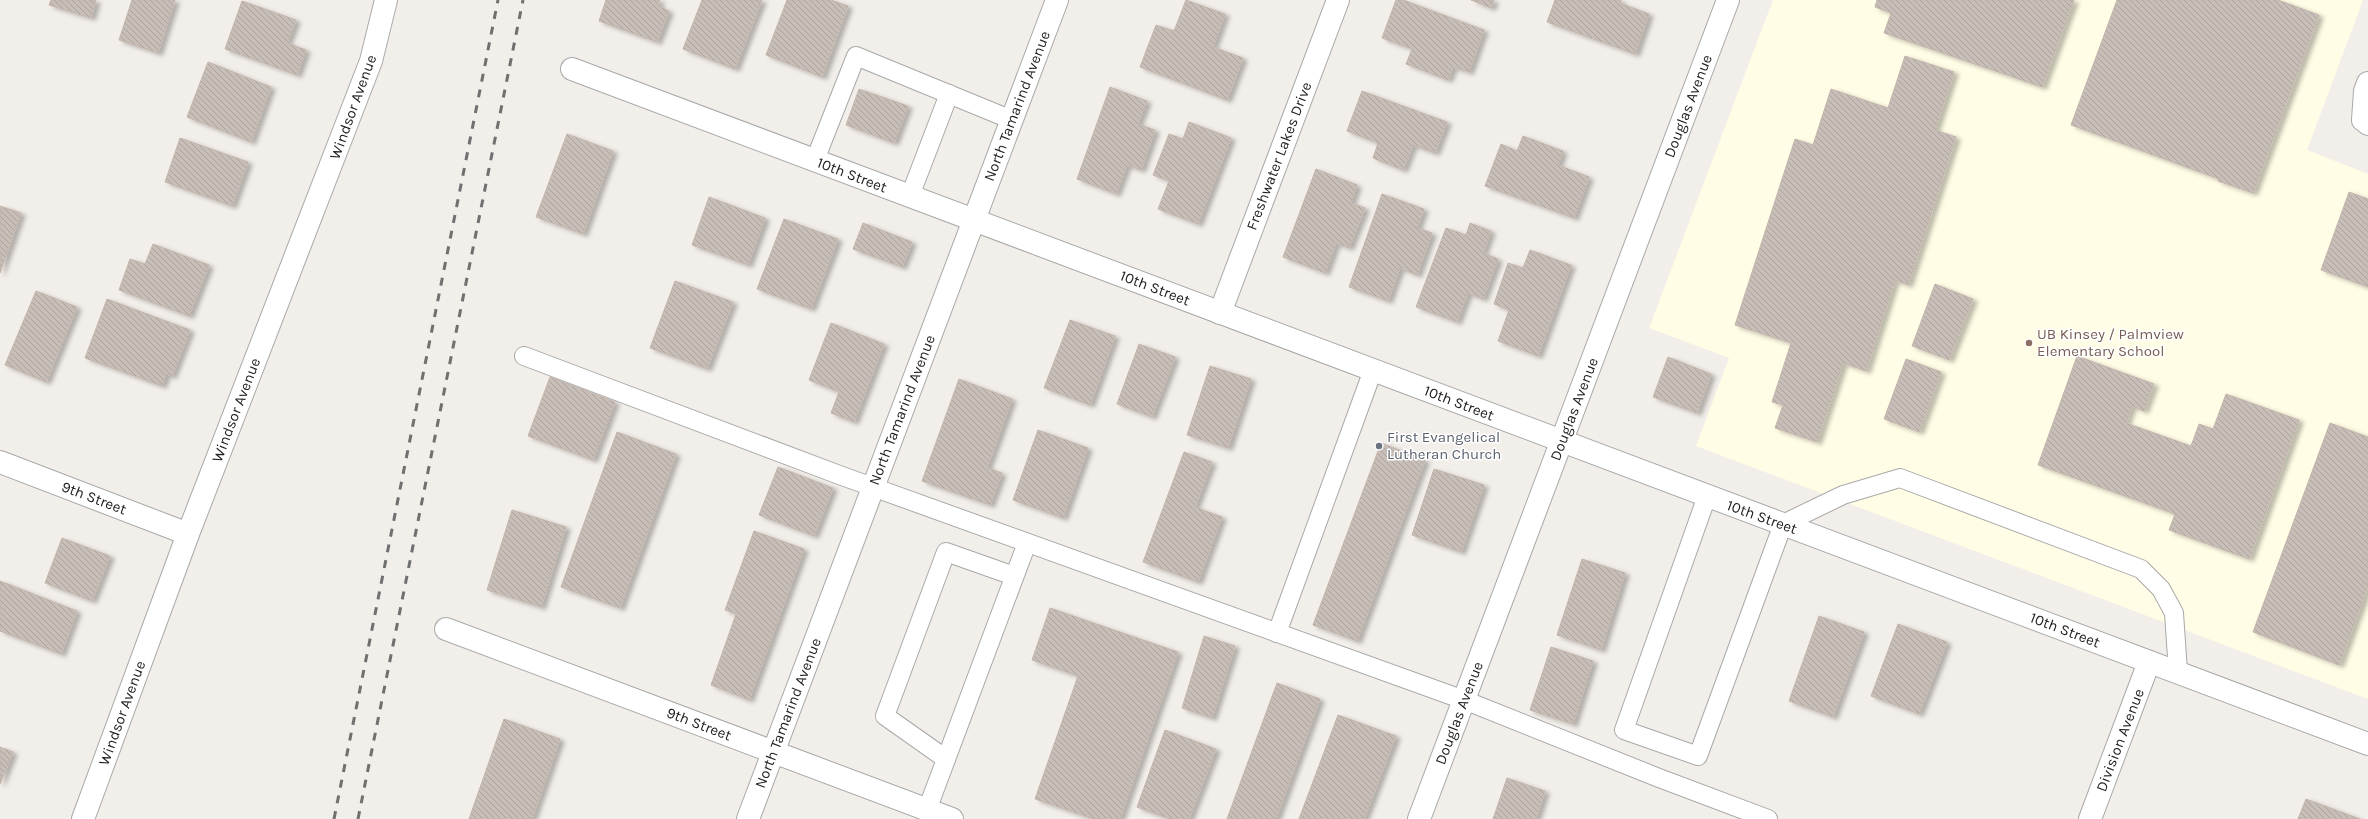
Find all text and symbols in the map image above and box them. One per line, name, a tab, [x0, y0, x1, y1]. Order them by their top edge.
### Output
street label: North Tamarind Avenue	[980, 28, 1054, 184]
street label: Windsor Avenue	[326, 52, 380, 162]
street label: Douglas Avenue	[1660, 52, 1716, 160]
street label: Freshwater Lakes Drive	[1242, 79, 1316, 233]
street label: 10th Street	[815, 153, 890, 197]
street label: 10th Street	[1118, 266, 1193, 310]
place label: UB Kinsey / Palmview Elementary School	[2037, 325, 2184, 360]
street label: North Tamarind Avenue	[865, 332, 939, 488]
marker: UB Kinsey / Palmview Elementary School	[2024, 338, 2034, 348]
street label: Windsor Avenue	[208, 355, 264, 465]
street label: Douglas Avenue	[1546, 355, 1602, 463]
street label: 10th Street	[1422, 381, 1497, 425]
place label: First Evangelical Lutheran Church	[1387, 428, 1501, 463]
marker: First Evangelical Lutheran Church	[1374, 441, 1384, 451]
street label: 9th Street	[59, 477, 129, 519]
street label: 10th Street	[1724, 496, 1800, 538]
street label: 10th Street	[2028, 608, 2103, 652]
street label: North Tamarind Avenue	[751, 635, 825, 791]
street label: Windsor Avenue	[95, 658, 149, 768]
street label: Douglas Avenue	[1431, 659, 1487, 767]
street label: Division Avenue	[2092, 686, 2148, 794]
street label: 9th Street	[664, 703, 734, 745]

